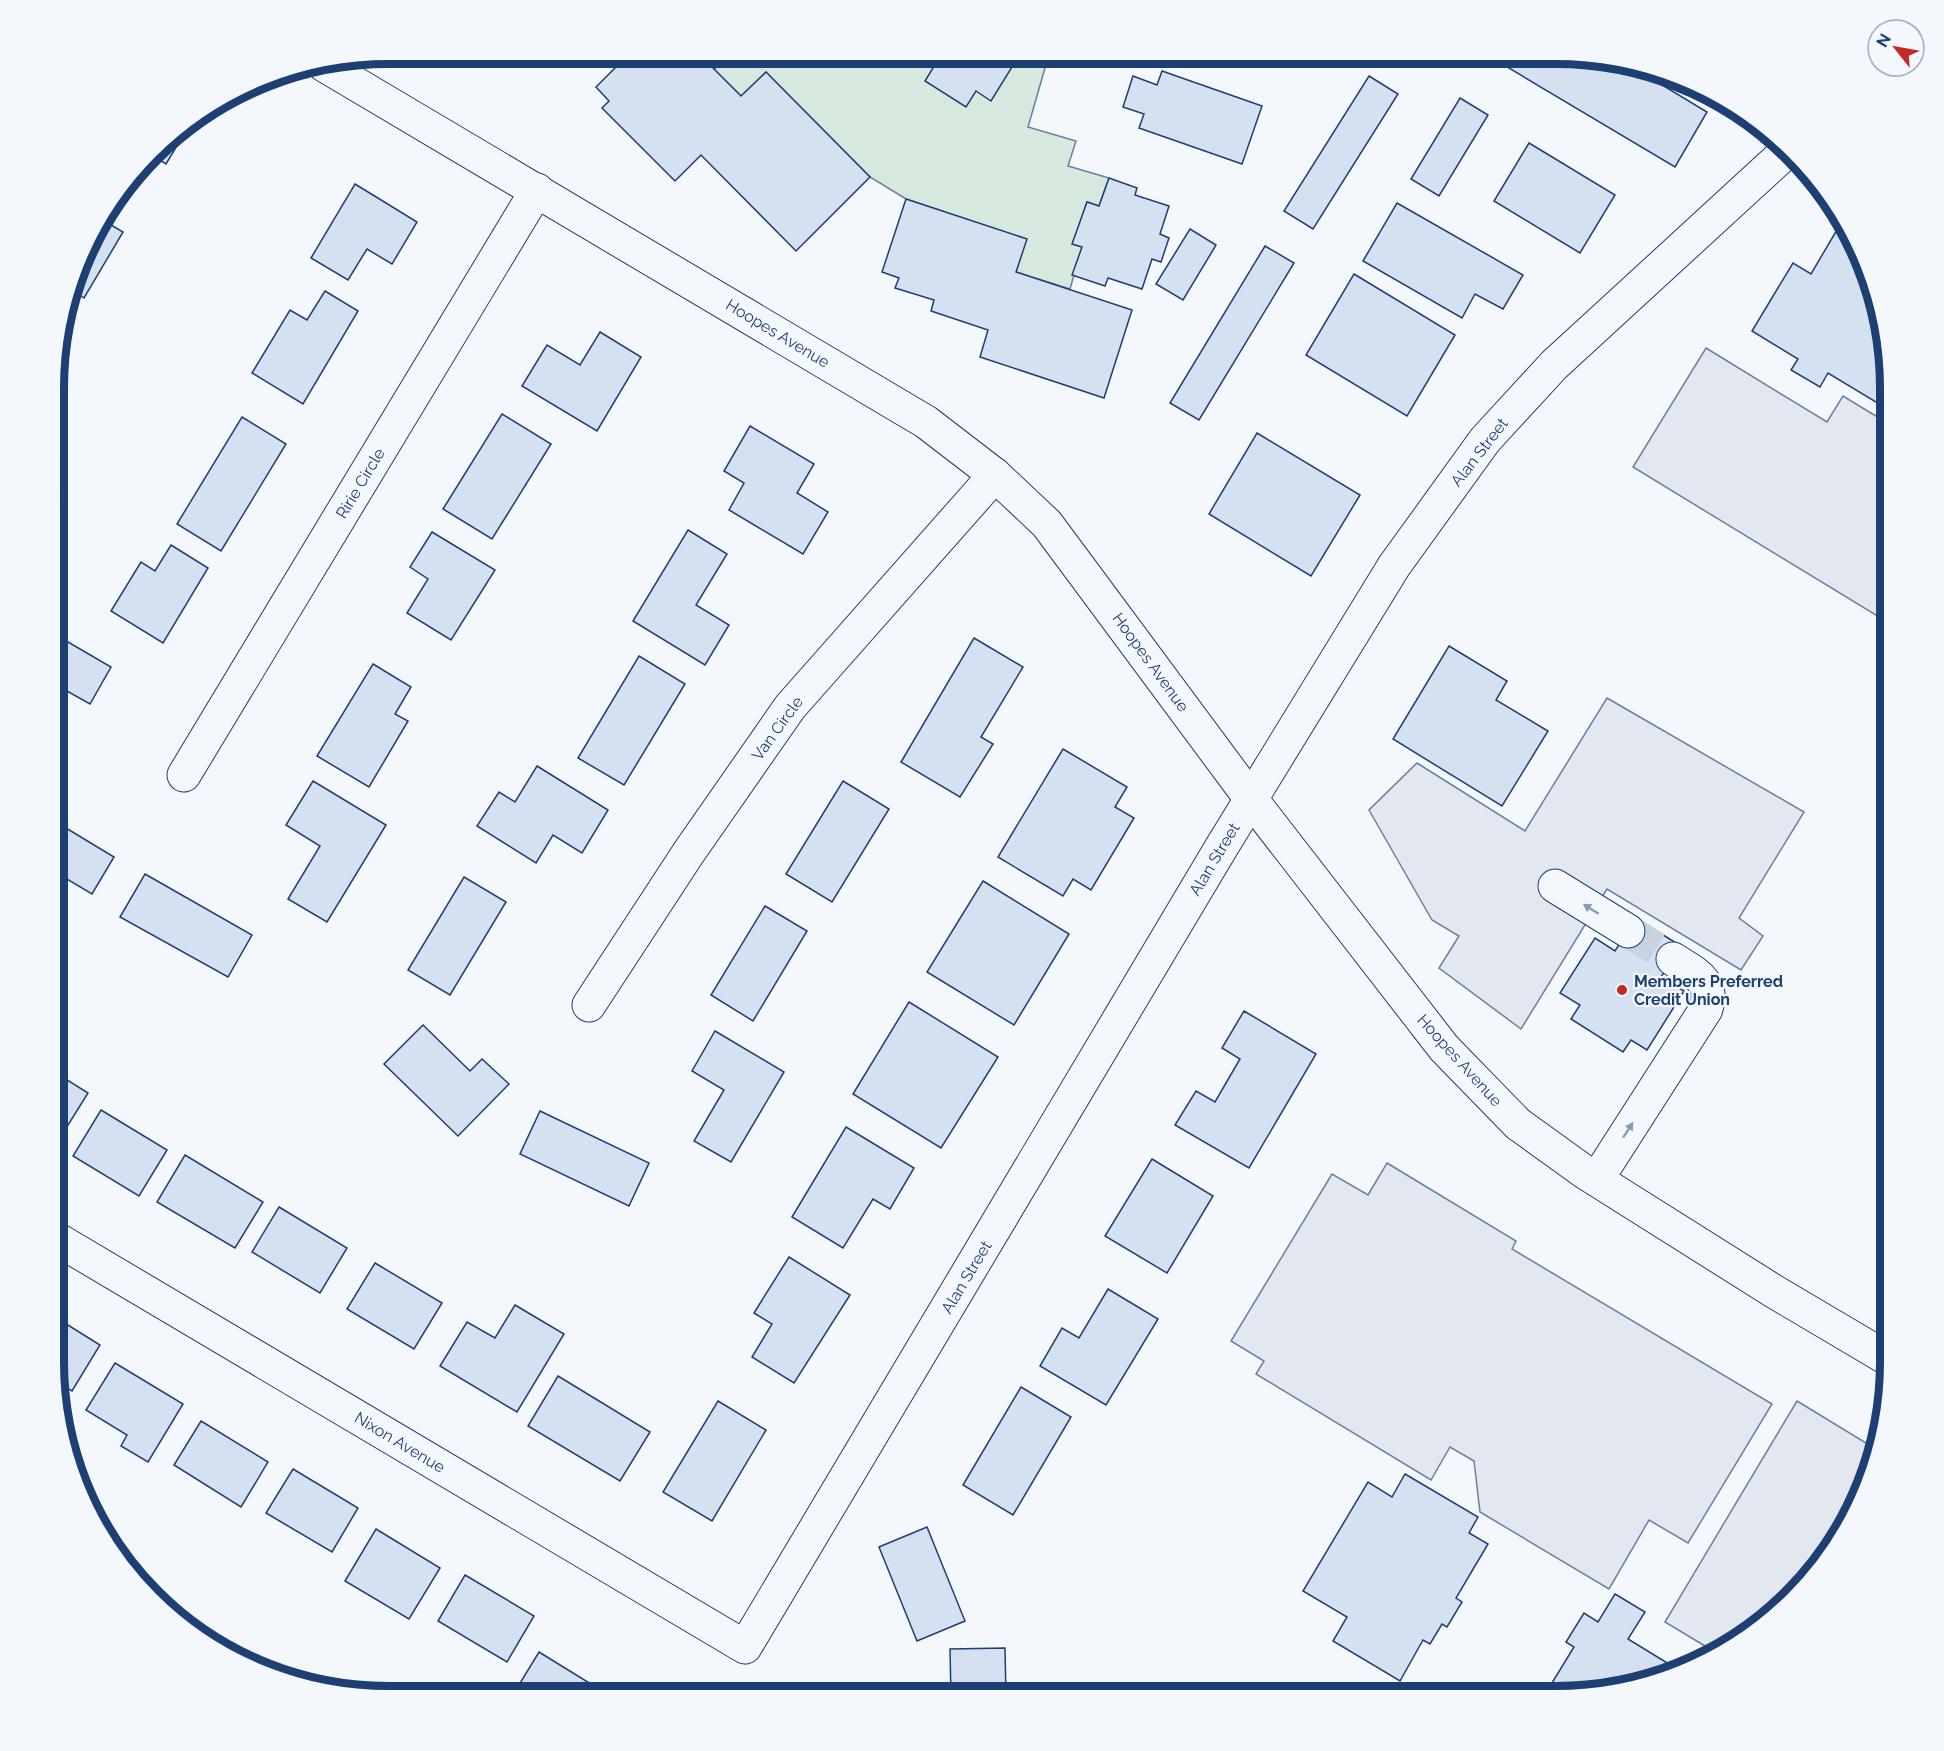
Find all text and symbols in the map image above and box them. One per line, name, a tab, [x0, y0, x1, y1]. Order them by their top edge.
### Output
north arrow	[1866, 18, 1926, 78]
text: N	[1872, 30, 1895, 51]
street label: Hoopes Avenue	[723, 295, 833, 372]
street label: Alan Street	[1447, 414, 1512, 490]
street label: Ririe Circle	[332, 445, 389, 522]
street label: Hoopes Avenue	[1108, 609, 1193, 715]
street label: Van Circle	[748, 693, 807, 764]
street label: Alan Street	[1185, 819, 1244, 899]
one-way arrow	[1583, 903, 1599, 914]
place label: Members Preferred Credit Union	[1634, 972, 1783, 1009]
marker: Members Preferred Credit Union	[1615, 983, 1629, 997]
street label: Hoopes Avenue	[1413, 1010, 1506, 1110]
one-way arrow	[1622, 1122, 1633, 1138]
street label: Alan Street	[937, 1237, 996, 1317]
street label: Nixon Avenue	[351, 1408, 448, 1477]

